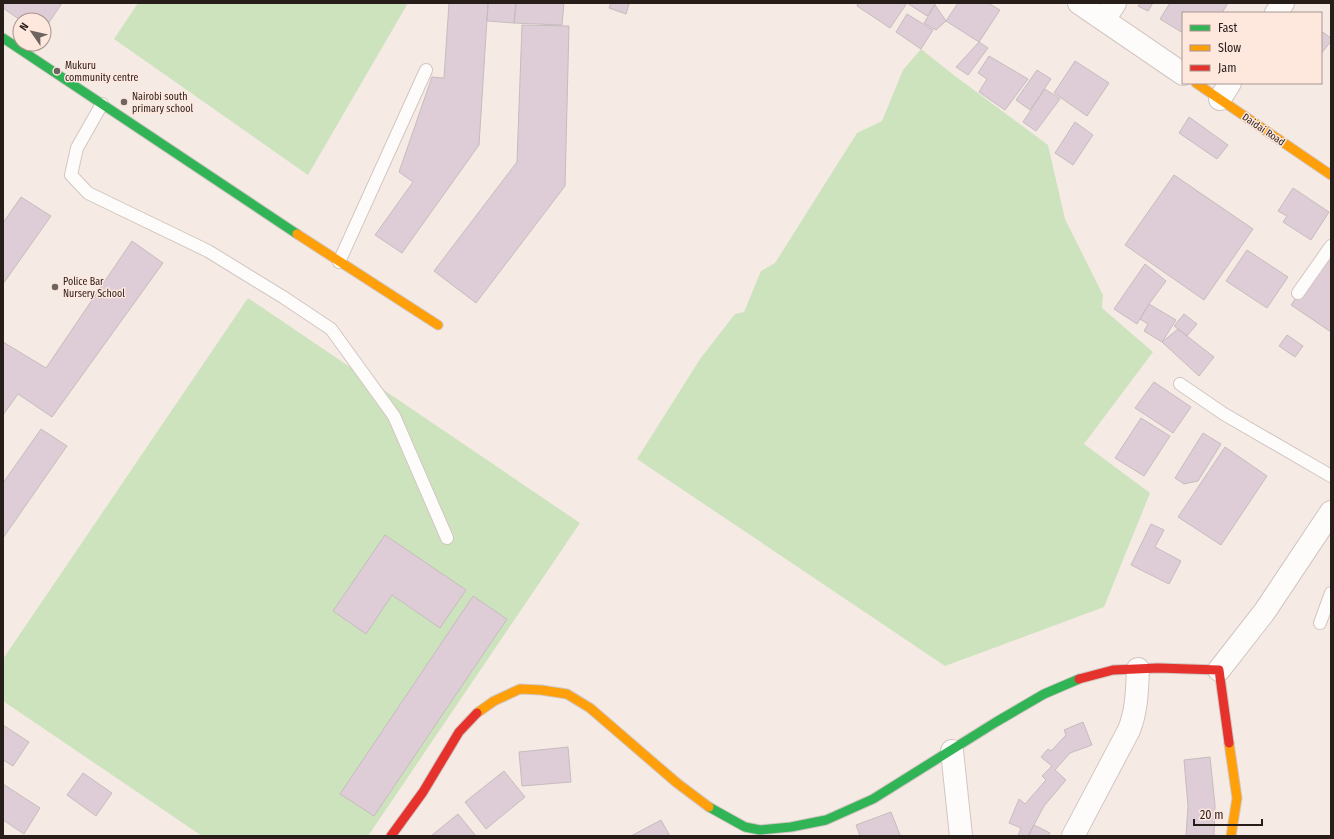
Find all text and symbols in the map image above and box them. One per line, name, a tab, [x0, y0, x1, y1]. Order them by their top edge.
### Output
north arrow	[12, 12, 52, 52]
legend	[1182, 12, 1322, 84]
text: N	[17, 20, 31, 33]
text: Fast	[1218, 21, 1237, 35]
text: Slow	[1218, 41, 1241, 55]
place label: Mukuru community centre	[65, 60, 139, 84]
text: Jam	[1218, 61, 1236, 75]
marker: Mukuru community centre	[52, 66, 62, 76]
place label: Nairobi south primary school	[132, 91, 194, 115]
marker: Nairobi south primary school	[119, 97, 129, 107]
street label: Daidai Road	[1240, 111, 1287, 149]
place label: Police Bar Nursery School	[63, 276, 125, 300]
marker: Police Bar Nursery School	[50, 282, 60, 292]
scale bar	[1194, 801, 1262, 827]
text: 20 m	[1200, 808, 1224, 822]

